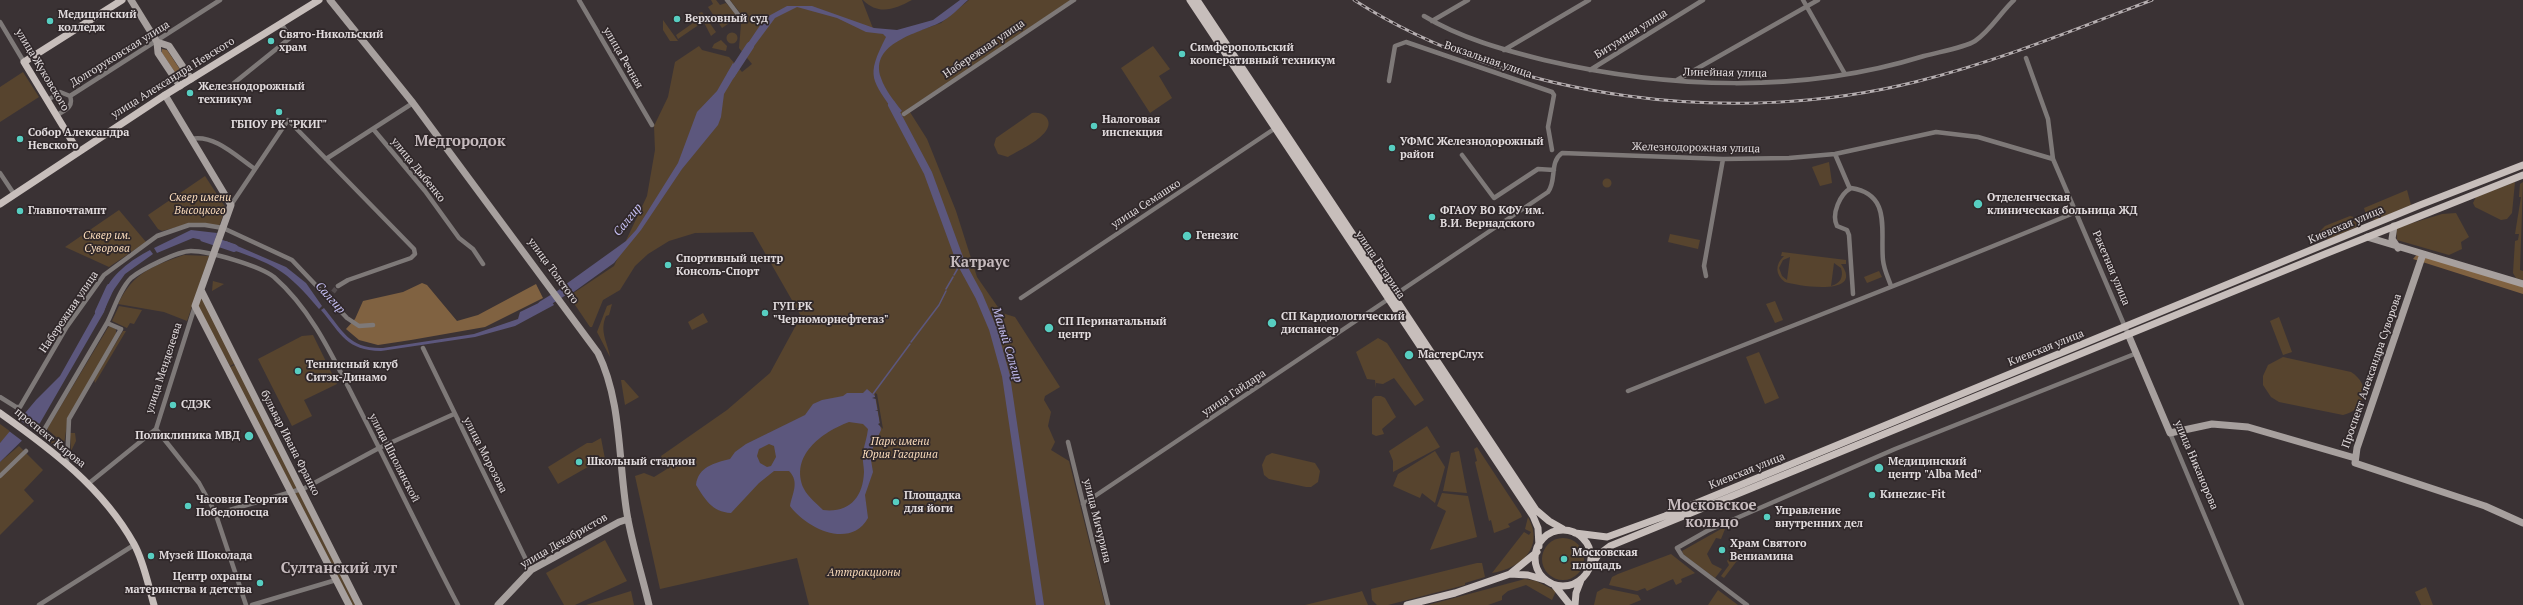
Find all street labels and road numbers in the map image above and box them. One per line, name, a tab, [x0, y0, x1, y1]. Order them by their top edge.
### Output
street label: Битумная улица	[1592, 6, 1670, 62]
street label: Набережная улица	[941, 17, 1027, 81]
street label: Долгоруковская улица	[68, 18, 172, 90]
street label: улица Речная	[600, 25, 646, 91]
street label: улица Жуковского	[12, 26, 72, 114]
street label: улица Александра Невского	[109, 34, 237, 122]
street label: Вокзальная улица	[1442, 39, 1534, 81]
street label: Линейная улица	[1683, 66, 1767, 80]
street label: улица Дыбенко	[388, 135, 448, 205]
street label: Железнодорожная улица	[1632, 140, 1760, 156]
street label: улица Семашко	[1109, 177, 1183, 231]
street label: Киевская улица	[2306, 203, 2386, 247]
street label: улица Гагарина	[1352, 228, 1408, 302]
street label: Ракетная улица	[2089, 229, 2133, 307]
street label: улица Толстого	[525, 235, 581, 307]
street label: Набережная улица	[37, 269, 101, 355]
street label: Проспект Александра Суворова	[2339, 292, 2405, 450]
street label: улица Менделеева	[143, 321, 185, 415]
street label: Киевская улица	[2006, 327, 2086, 369]
street label: улица Гайдара	[1200, 367, 1268, 419]
street label: бульвар Ивана Франко	[258, 388, 322, 498]
street label: проспект Кирова	[12, 405, 88, 471]
street label: улица Шполянской	[366, 411, 422, 505]
street label: улица Морозова	[460, 415, 510, 495]
street label: улица Никанорова	[2171, 418, 2221, 512]
street label: Киевская улица	[1707, 450, 1787, 492]
street label: улица Мичурина	[1080, 478, 1114, 564]
street label: улица Декабристов	[518, 511, 610, 571]

